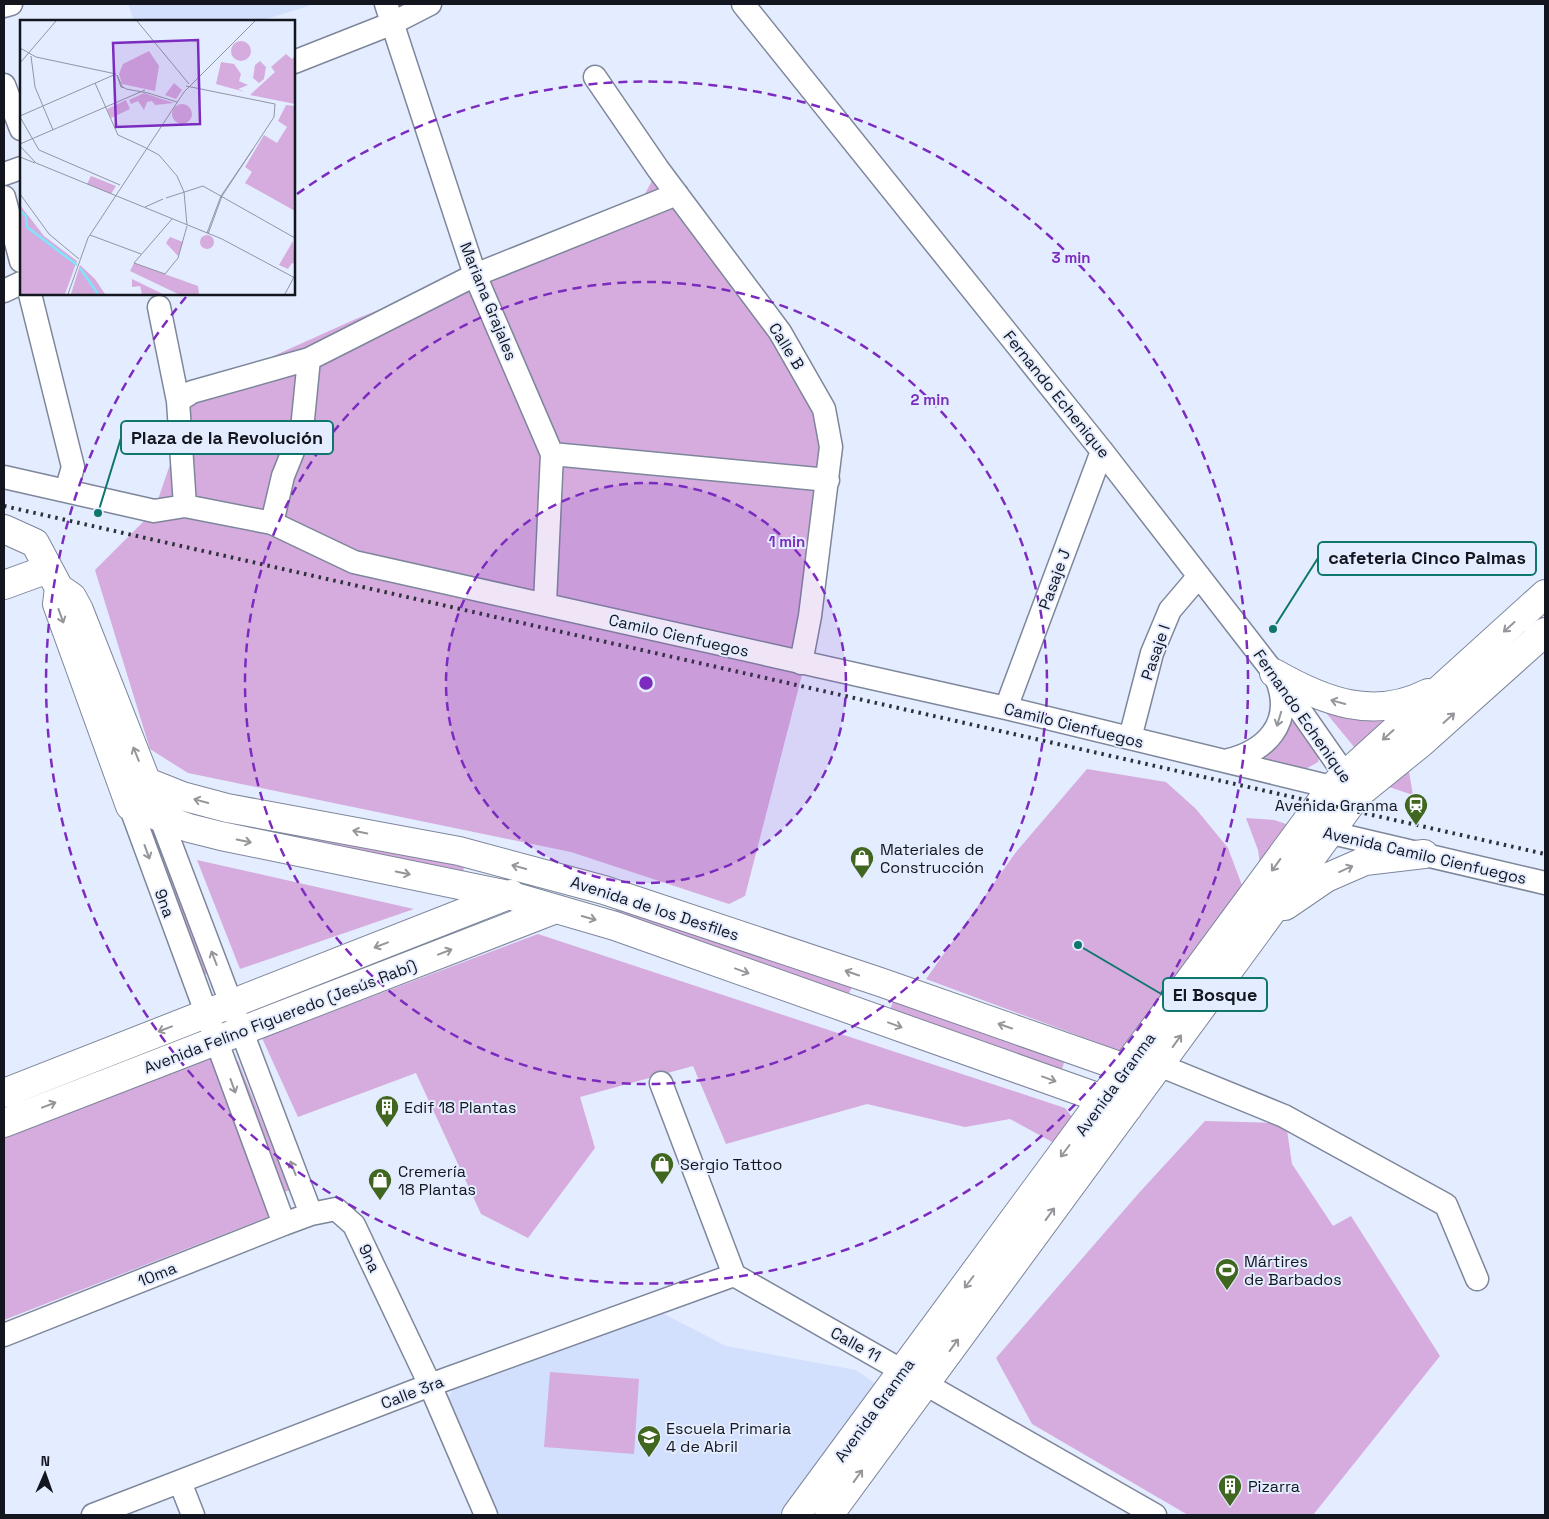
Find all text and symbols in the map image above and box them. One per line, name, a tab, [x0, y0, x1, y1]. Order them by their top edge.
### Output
inset map	[20, 20, 295, 295]
street label: Mariana Grajales	[455, 239, 522, 363]
text: 3 min	[1052, 248, 1090, 267]
street label: Calle B	[764, 319, 809, 374]
street label: Fernando Echenique	[999, 326, 1115, 462]
text: 2 min	[911, 390, 949, 409]
callout: Plaza de la Revolución	[121, 421, 333, 454]
text: Plaza de la Revolución	[131, 426, 323, 449]
text: 1 min	[769, 532, 805, 551]
callout: cafeteria Cinco Palmas	[1318, 542, 1536, 575]
street label: Pasaje J	[1034, 546, 1075, 612]
text: cafeteria Cinco Palmas	[1328, 546, 1526, 569]
one-way arrow	[57, 607, 66, 623]
street label: Camilo Cienfuegos	[607, 609, 751, 662]
one-way arrow	[1503, 621, 1516, 632]
street label: Pasaje I	[1136, 622, 1175, 683]
street label: Fernando Echenique	[1249, 645, 1357, 787]
centre of rings	[637, 674, 655, 692]
one-way arrow	[1331, 697, 1347, 706]
street label: Camilo Cienfuegos	[1002, 698, 1146, 753]
one-way arrow	[1273, 711, 1283, 727]
one-way arrow	[1443, 712, 1456, 724]
one-way arrow	[1381, 729, 1394, 741]
one-way arrow	[131, 747, 140, 762]
station icon: Avenida Granma	[1403, 792, 1429, 826]
one-way arrow	[193, 795, 209, 805]
place label: Avenida Granma	[1275, 795, 1398, 816]
street label: Avenida Camilo Cienfuegos	[1321, 822, 1529, 889]
one-way arrow	[352, 827, 368, 837]
one-way arrow	[235, 836, 251, 846]
place label: Materiales de Construcción	[880, 839, 984, 878]
one-way arrow	[143, 844, 152, 859]
shop icon: Materiales de Construcción	[849, 845, 875, 879]
one-way arrow	[1271, 858, 1282, 872]
one-way arrow	[511, 862, 527, 871]
one-way arrow	[1338, 864, 1353, 874]
one-way arrow	[394, 869, 410, 879]
street label: Avenida de los Desfiles	[568, 871, 742, 946]
street label: 9na	[150, 886, 179, 920]
one-way arrow	[580, 914, 596, 924]
one-way arrow	[374, 940, 389, 950]
one-way arrow	[437, 947, 453, 956]
one-way arrow	[209, 951, 218, 966]
street label: Avenida Felino Figueredo (Jesús Rabí)	[141, 955, 420, 1078]
one-way arrow	[734, 967, 750, 976]
one-way arrow	[844, 968, 860, 977]
callout: El Bosque	[1163, 978, 1267, 1011]
text: El Bosque	[1173, 983, 1257, 1006]
one-way arrow	[887, 1021, 903, 1030]
one-way arrow	[998, 1021, 1014, 1030]
one-way arrow	[158, 1025, 173, 1035]
street label: Avenida Granma	[1071, 1028, 1160, 1140]
one-way arrow	[1172, 1035, 1183, 1048]
one-way arrow	[1040, 1075, 1056, 1084]
one-way arrow	[229, 1078, 238, 1094]
building icon: Edif 18 Plantas	[374, 1094, 400, 1128]
place label: Edif 18 Plantas	[404, 1097, 516, 1118]
one-way arrow	[41, 1100, 56, 1110]
one-way arrow	[1060, 1144, 1070, 1158]
shop icon: Sergio Tattoo	[649, 1151, 675, 1185]
place label: Sergio Tattoo	[680, 1154, 782, 1175]
one-way arrow	[288, 1161, 297, 1177]
place label: Cremería 18 Plantas	[398, 1161, 476, 1200]
shop icon: Cremería 18 Plantas	[367, 1167, 393, 1201]
one-way arrow	[1045, 1207, 1055, 1221]
street label: 9na	[354, 1241, 385, 1276]
place label: Mártires de Barbados	[1244, 1251, 1342, 1290]
street label: 10ma	[135, 1257, 180, 1292]
sports icon: Mártires de Barbados	[1214, 1257, 1240, 1291]
one-way arrow	[963, 1275, 974, 1288]
street label: Calle 11	[827, 1322, 885, 1367]
one-way arrow	[949, 1338, 959, 1352]
street label: Avenida Granma	[830, 1354, 919, 1466]
street label: Calle 3ra	[378, 1371, 447, 1414]
place label: Escuela Primaria 4 de Abril	[666, 1418, 791, 1457]
school or university icon: Escuela Primaria 4 de Abril	[636, 1424, 662, 1458]
north arrow	[20, 1449, 70, 1499]
text: N	[40, 1452, 50, 1470]
one-way arrow	[853, 1469, 863, 1483]
building icon: Pizarra	[1217, 1473, 1243, 1507]
place label: Pizarra	[1248, 1476, 1300, 1497]

